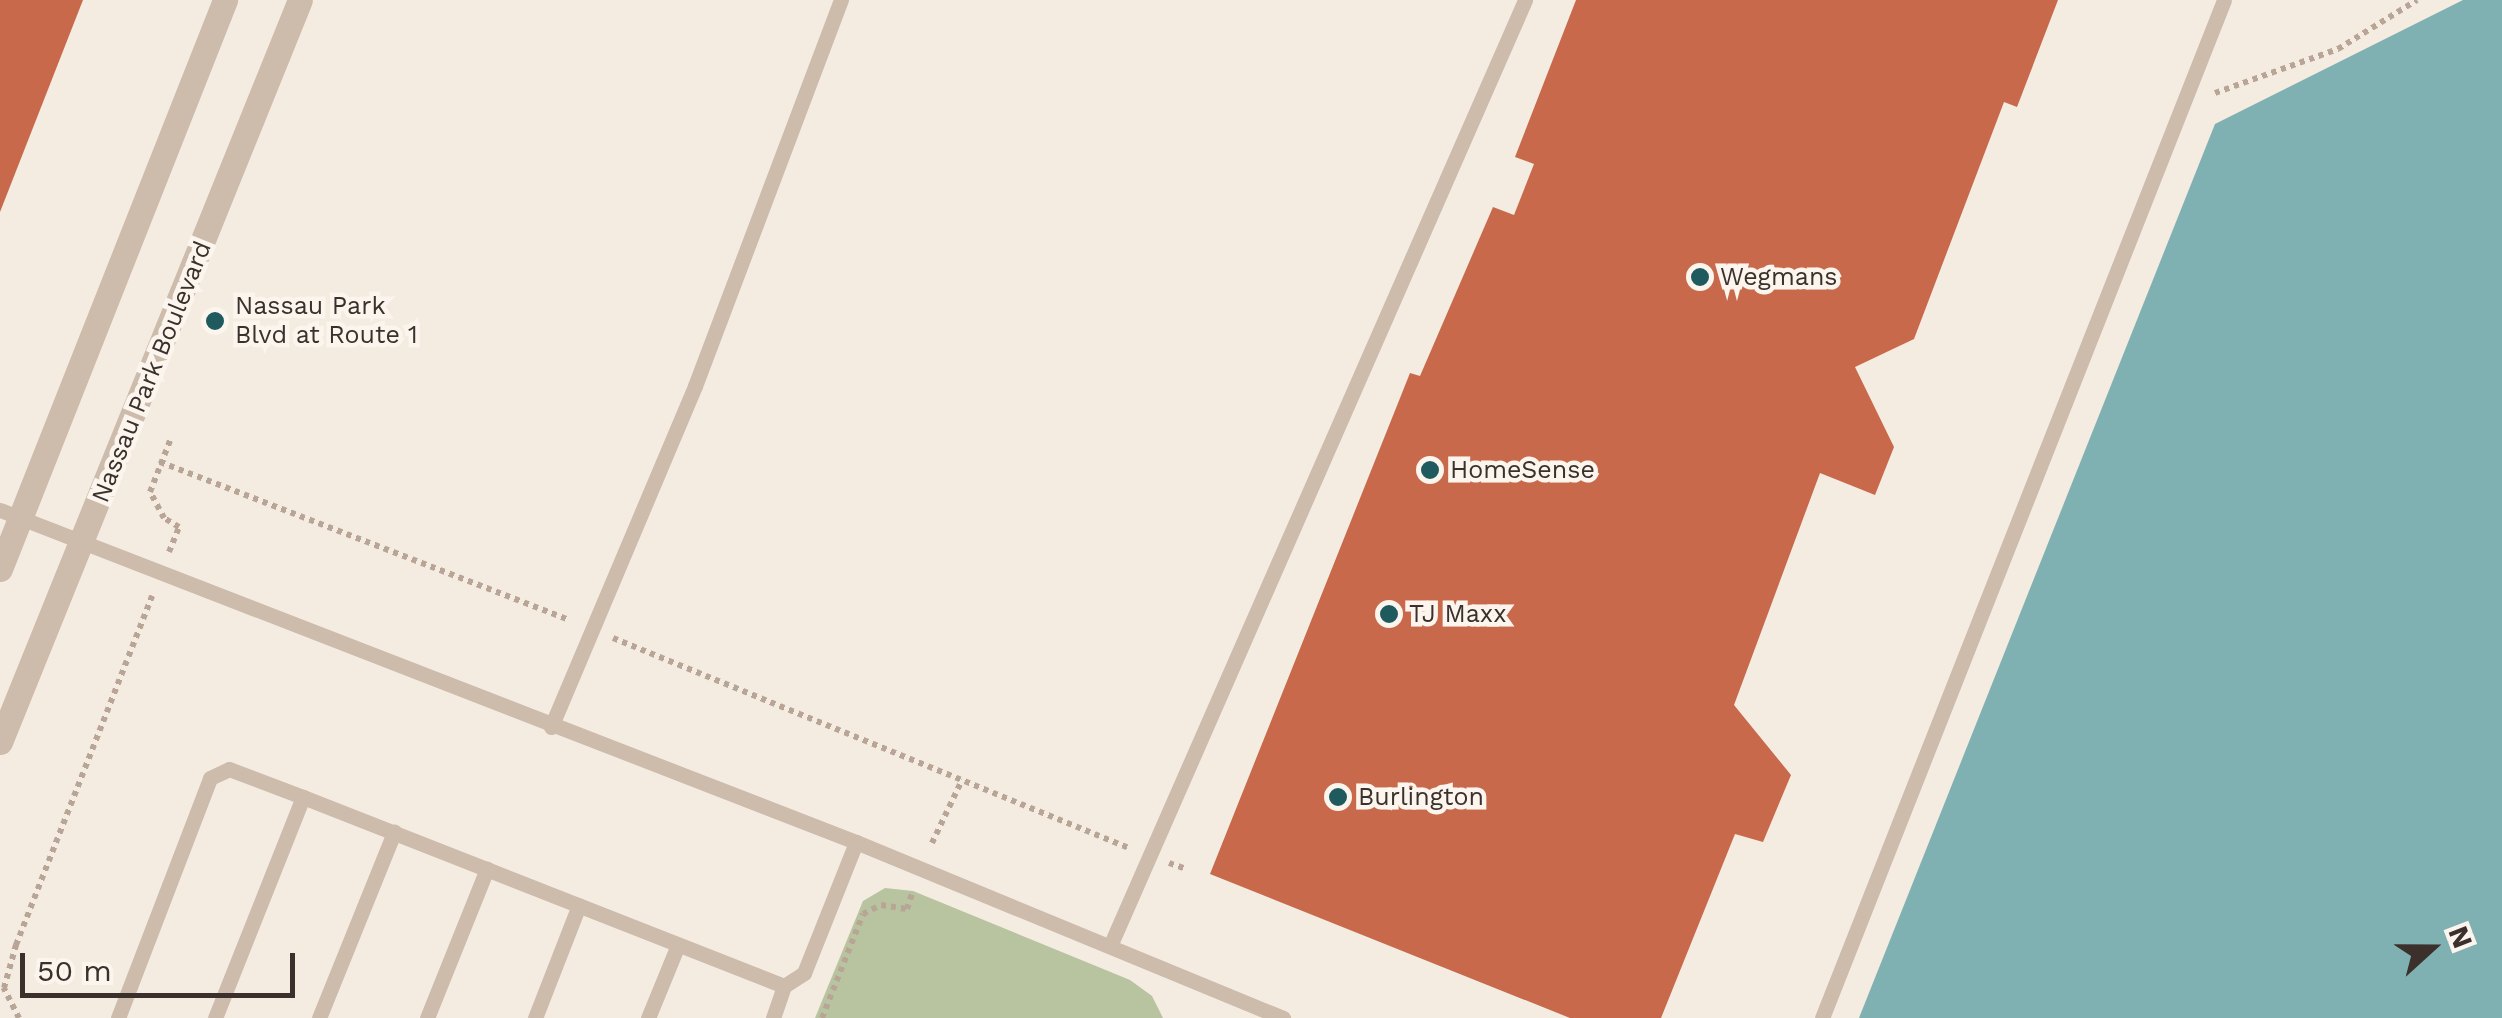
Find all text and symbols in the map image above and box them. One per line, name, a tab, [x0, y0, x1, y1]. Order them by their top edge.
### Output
street label: Nassau Park Boulevard	[86, 237, 218, 507]
place label: Wegmans	[1720, 262, 1838, 292]
marker: Wegmans	[1689, 266, 1711, 288]
place label: Nassau Park Blvd at Route 1	[235, 292, 418, 351]
marker: Nassau Park Blvd at Route 1	[204, 310, 226, 332]
place label: HomeSense	[1450, 455, 1595, 485]
marker: HomeSense	[1419, 459, 1441, 481]
place label: TJ Maxx	[1409, 599, 1506, 629]
marker: TJ Maxx	[1378, 603, 1400, 625]
place label: Burlington	[1358, 782, 1484, 812]
marker: Burlington	[1327, 786, 1349, 808]
north arrow	[2382, 898, 2482, 998]
text: N	[2441, 921, 2480, 953]
scale bar	[25, 933, 300, 995]
text: 50 m	[37, 953, 112, 988]

